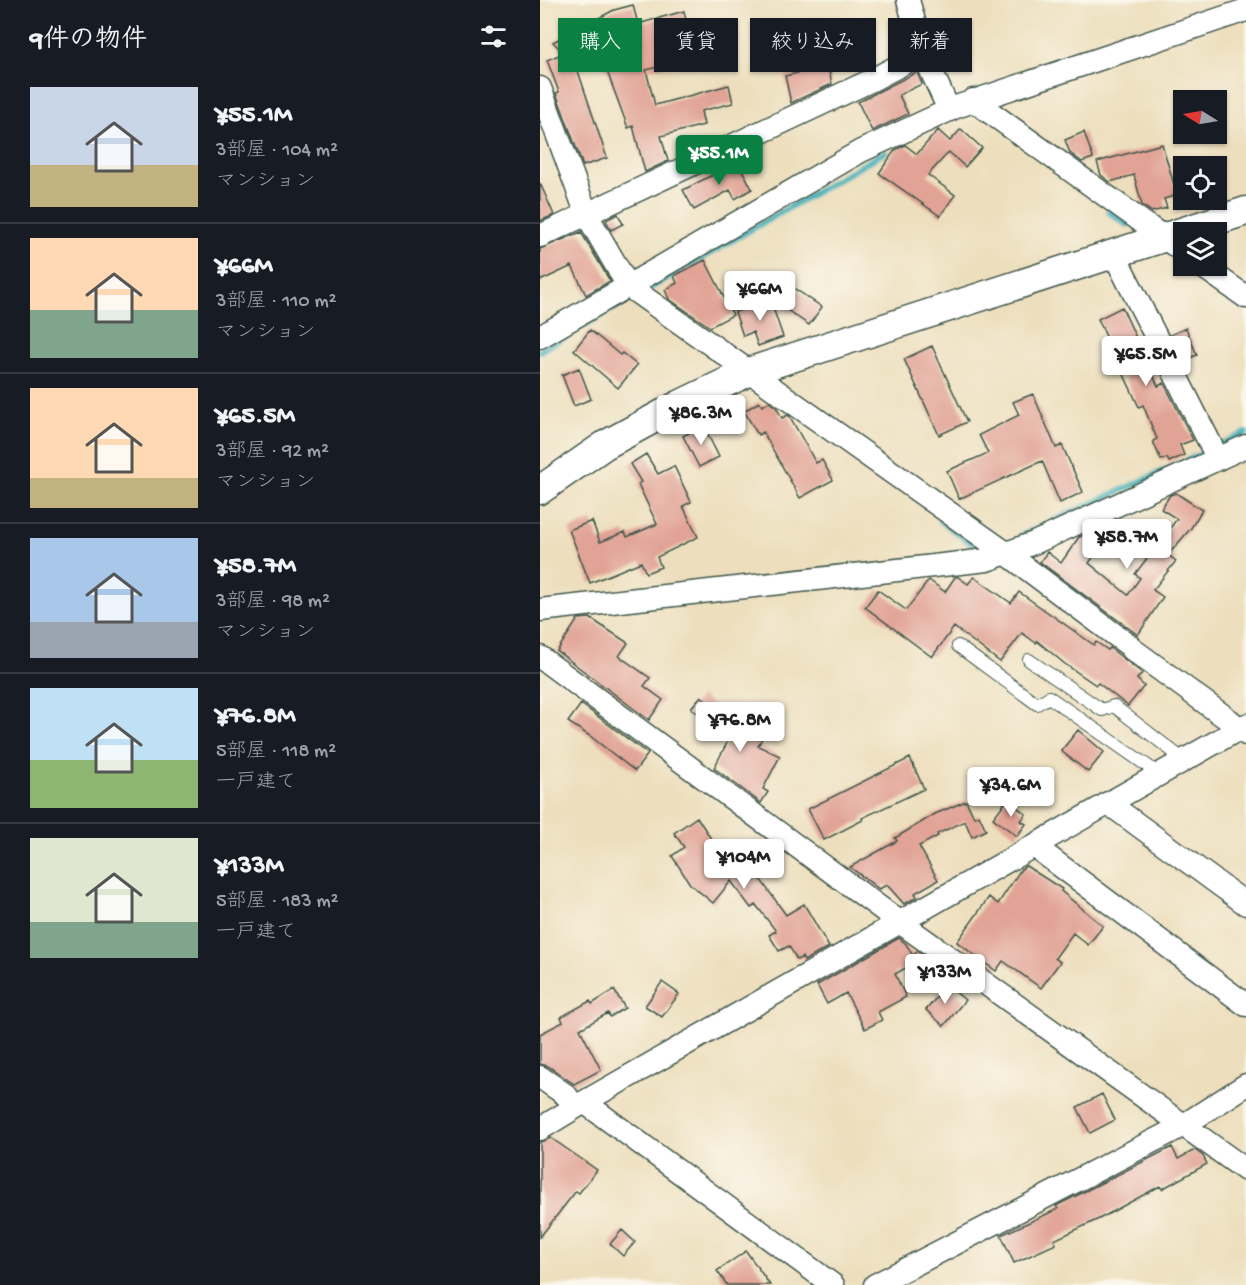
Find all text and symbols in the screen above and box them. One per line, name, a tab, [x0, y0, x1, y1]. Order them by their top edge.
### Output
chip: 購入	[558, 18, 642, 72]
chip: 賃貸	[654, 18, 738, 72]
chip: 絞り込み	[750, 18, 876, 72]
chip: 新着	[888, 18, 972, 72]
icon: filters	[477, 20, 510, 53]
text: 9件の物件	[30, 26, 147, 57]
north arrow	[1173, 90, 1227, 144]
map controls	[1173, 90, 1227, 276]
text: ¥55.1M	[216, 101, 292, 132]
icon: home	[78, 111, 150, 183]
pin: ¥55.1M	[670, 135, 768, 186]
text: 3部屋 · 104 m²	[216, 140, 338, 163]
text: ¥55.1M	[690, 143, 748, 166]
button: locate	[1173, 156, 1227, 210]
text: マンション	[216, 171, 315, 194]
button: layers	[1173, 222, 1227, 276]
text: ¥66M	[216, 252, 272, 283]
icon: home	[78, 262, 150, 334]
pin: ¥66M	[724, 271, 796, 322]
text: ¥66M	[738, 279, 782, 302]
text: 3部屋 · 110 m²	[216, 291, 337, 314]
text: マンション	[216, 322, 315, 345]
pin: ¥65.5M	[1097, 336, 1195, 387]
text: ¥65.5M	[1116, 344, 1176, 367]
pin: ¥86.3M	[652, 395, 750, 446]
text: ¥65.5M	[216, 402, 295, 433]
text: ¥86.3M	[671, 403, 731, 426]
icon: home	[78, 412, 150, 484]
text: 3部屋 · 92 m²	[216, 441, 329, 464]
text: マンション	[216, 472, 315, 495]
pin: ¥58.7M	[1078, 519, 1176, 570]
text: ¥58.7M	[1096, 527, 1158, 550]
text: ¥58.7M	[216, 552, 296, 583]
icon: home	[78, 562, 150, 634]
text: 3部屋 · 98 m²	[216, 591, 330, 614]
text: マンション	[216, 622, 315, 645]
text: ¥76.8M	[216, 702, 295, 733]
pin: ¥76.8M	[691, 702, 789, 753]
text: ¥76.8M	[710, 710, 770, 733]
icon: home	[78, 712, 150, 784]
text: 5部屋 · 118 m²	[216, 741, 336, 764]
pin: ¥34.6M	[962, 767, 1060, 818]
text: 一戸建て	[216, 772, 296, 795]
text: ¥34.6M	[981, 775, 1041, 798]
pin: ¥104M	[702, 839, 786, 890]
text: ¥104M	[718, 847, 770, 870]
text: ¥133M	[216, 852, 284, 883]
icon: home	[78, 862, 150, 934]
text: 5部屋 · 183 m²	[216, 891, 339, 914]
text: 一戸建て	[216, 922, 296, 945]
pin: ¥133M	[903, 954, 987, 1005]
text: ¥133M	[919, 962, 971, 985]

